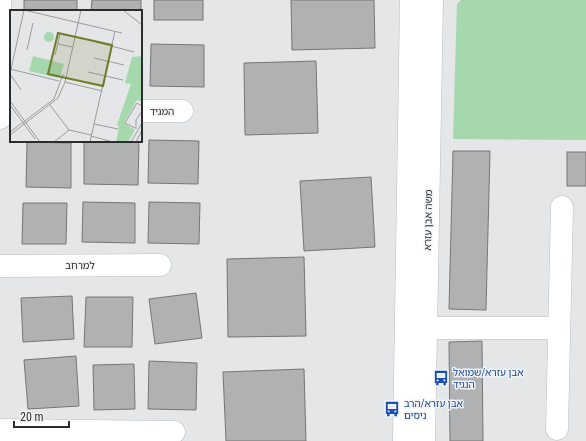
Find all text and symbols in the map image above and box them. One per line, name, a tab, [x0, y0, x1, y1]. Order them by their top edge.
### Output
inset map	[10, 10, 142, 142]
street label: המגיד	[150, 106, 174, 117]
street label: משה אבן עזרא	[422, 189, 434, 251]
street label: למרחב	[65, 260, 95, 271]
place label: אבן עזרא/שמואל הנגיד	[453, 367, 524, 390]
bus stop icon: אבן עזרא/שמואל הנגיד	[432, 369, 450, 387]
place label: אבן עזרא/הרב ניסים	[404, 398, 463, 421]
bus stop icon: אבן עזרא/הרב ניסים	[383, 400, 401, 418]
scale bar	[14, 403, 69, 429]
text: 20 m	[20, 410, 44, 424]

